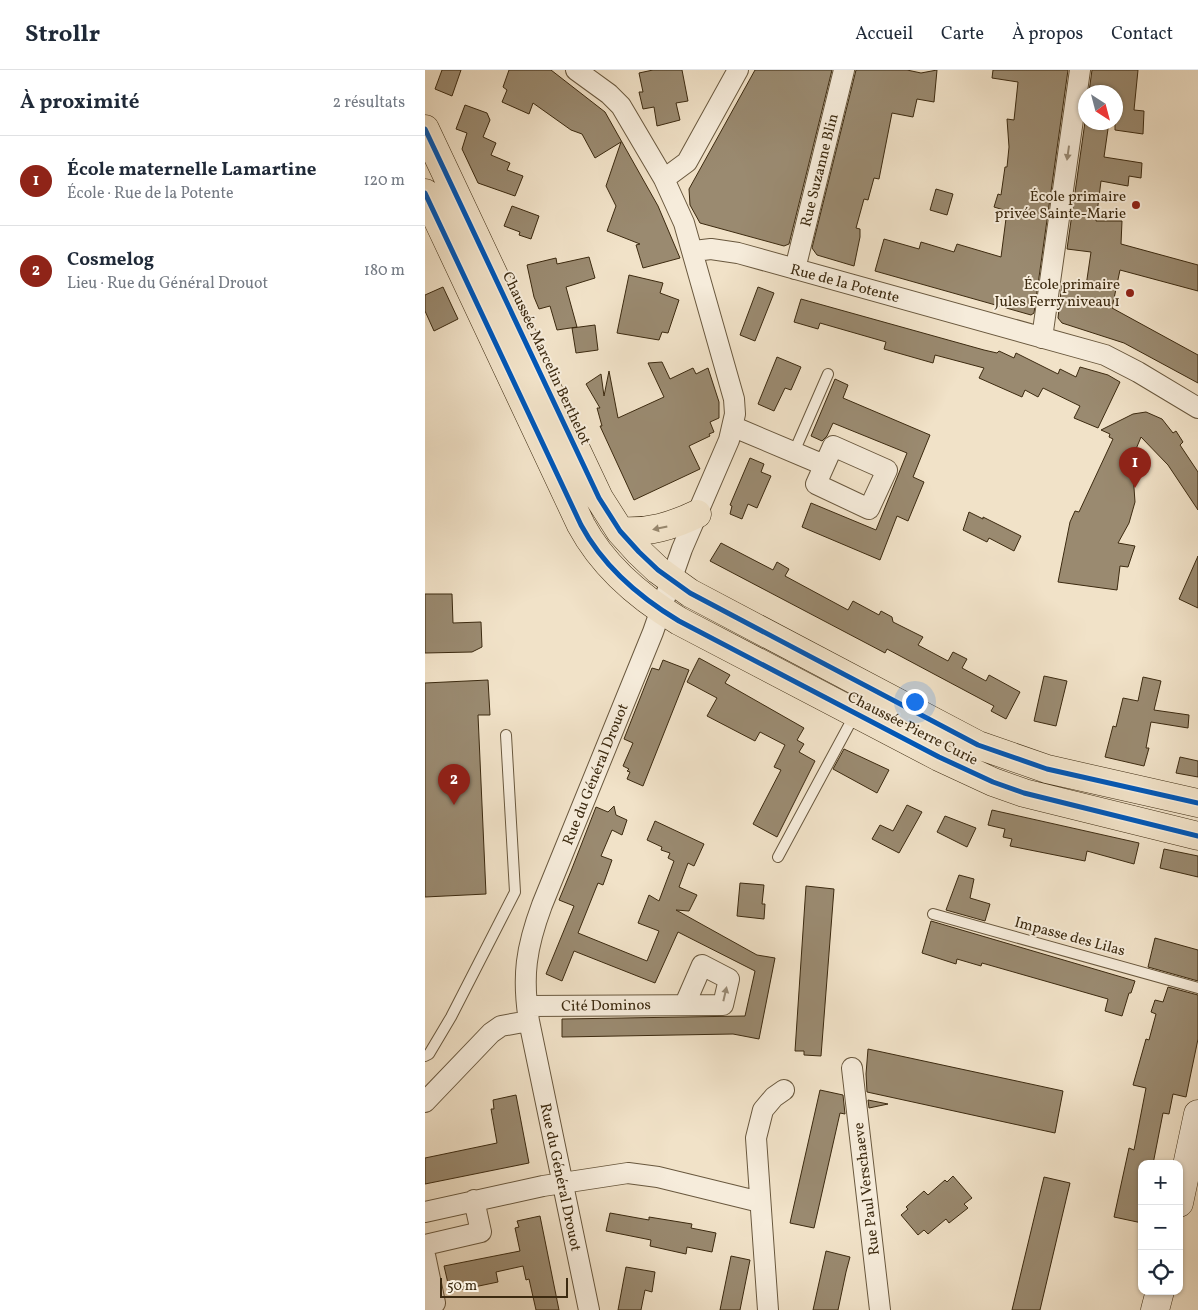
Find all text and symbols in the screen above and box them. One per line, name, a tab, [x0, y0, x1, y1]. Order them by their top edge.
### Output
text: Strollr	[25, 18, 100, 52]
text: Accueil	[855, 22, 913, 47]
text: Carte	[941, 22, 984, 47]
text: À propos	[1012, 22, 1083, 47]
text: Contact	[1111, 22, 1173, 47]
north arrow	[1078, 85, 1123, 130]
text: À proximité	[20, 88, 139, 117]
text: 2 résultats	[332, 92, 405, 114]
street label: Rue Suzanne Blin	[796, 112, 845, 229]
one-way arrow	[1064, 145, 1072, 161]
text: École maternelle Lamartine	[67, 157, 317, 183]
text: 1	[33, 170, 39, 192]
text: 120 m	[363, 170, 405, 192]
text: École · Rue de la Potente	[67, 183, 234, 205]
place label: École primaire privée Sainte-Marie	[995, 187, 1126, 225]
marker: École primaire privée Sainte-Marie	[1130, 199, 1142, 211]
text: Cosmelog	[67, 247, 154, 273]
text: 2	[32, 260, 40, 282]
text: 180 m	[364, 260, 405, 282]
street label: Rue de la Potente	[788, 260, 901, 309]
street label: Chaussée Marcelin Berthelot	[496, 269, 595, 449]
text: Lieu · Rue du Général Drouot	[67, 273, 268, 295]
place label: École primaire Jules Ferry niveau 1	[994, 275, 1120, 313]
marker: École primaire Jules Ferry niveau 1	[1124, 287, 1136, 299]
pin: 1	[1119, 447, 1151, 488]
one-way arrow	[652, 524, 668, 532]
street label: Chaussée Pierre Curie	[843, 687, 981, 771]
your location	[902, 689, 928, 715]
street label: Rue du Général Drouot	[558, 701, 634, 849]
pin: 2	[438, 764, 470, 805]
street label: Impasse des Lilas	[1012, 913, 1127, 962]
one-way arrow	[721, 987, 729, 1002]
street label: Cité Dominos	[561, 995, 651, 1018]
street label: Rue du Général Drouot	[534, 1101, 586, 1253]
street label: Rue Paul Verschaeve	[849, 1121, 886, 1256]
map controls	[1138, 1160, 1183, 1295]
button: +	[1138, 1160, 1183, 1205]
button: −	[1138, 1205, 1183, 1250]
button: locate	[1138, 1250, 1183, 1295]
scale bar	[440, 1275, 567, 1298]
text: 50 m	[447, 1277, 477, 1296]

